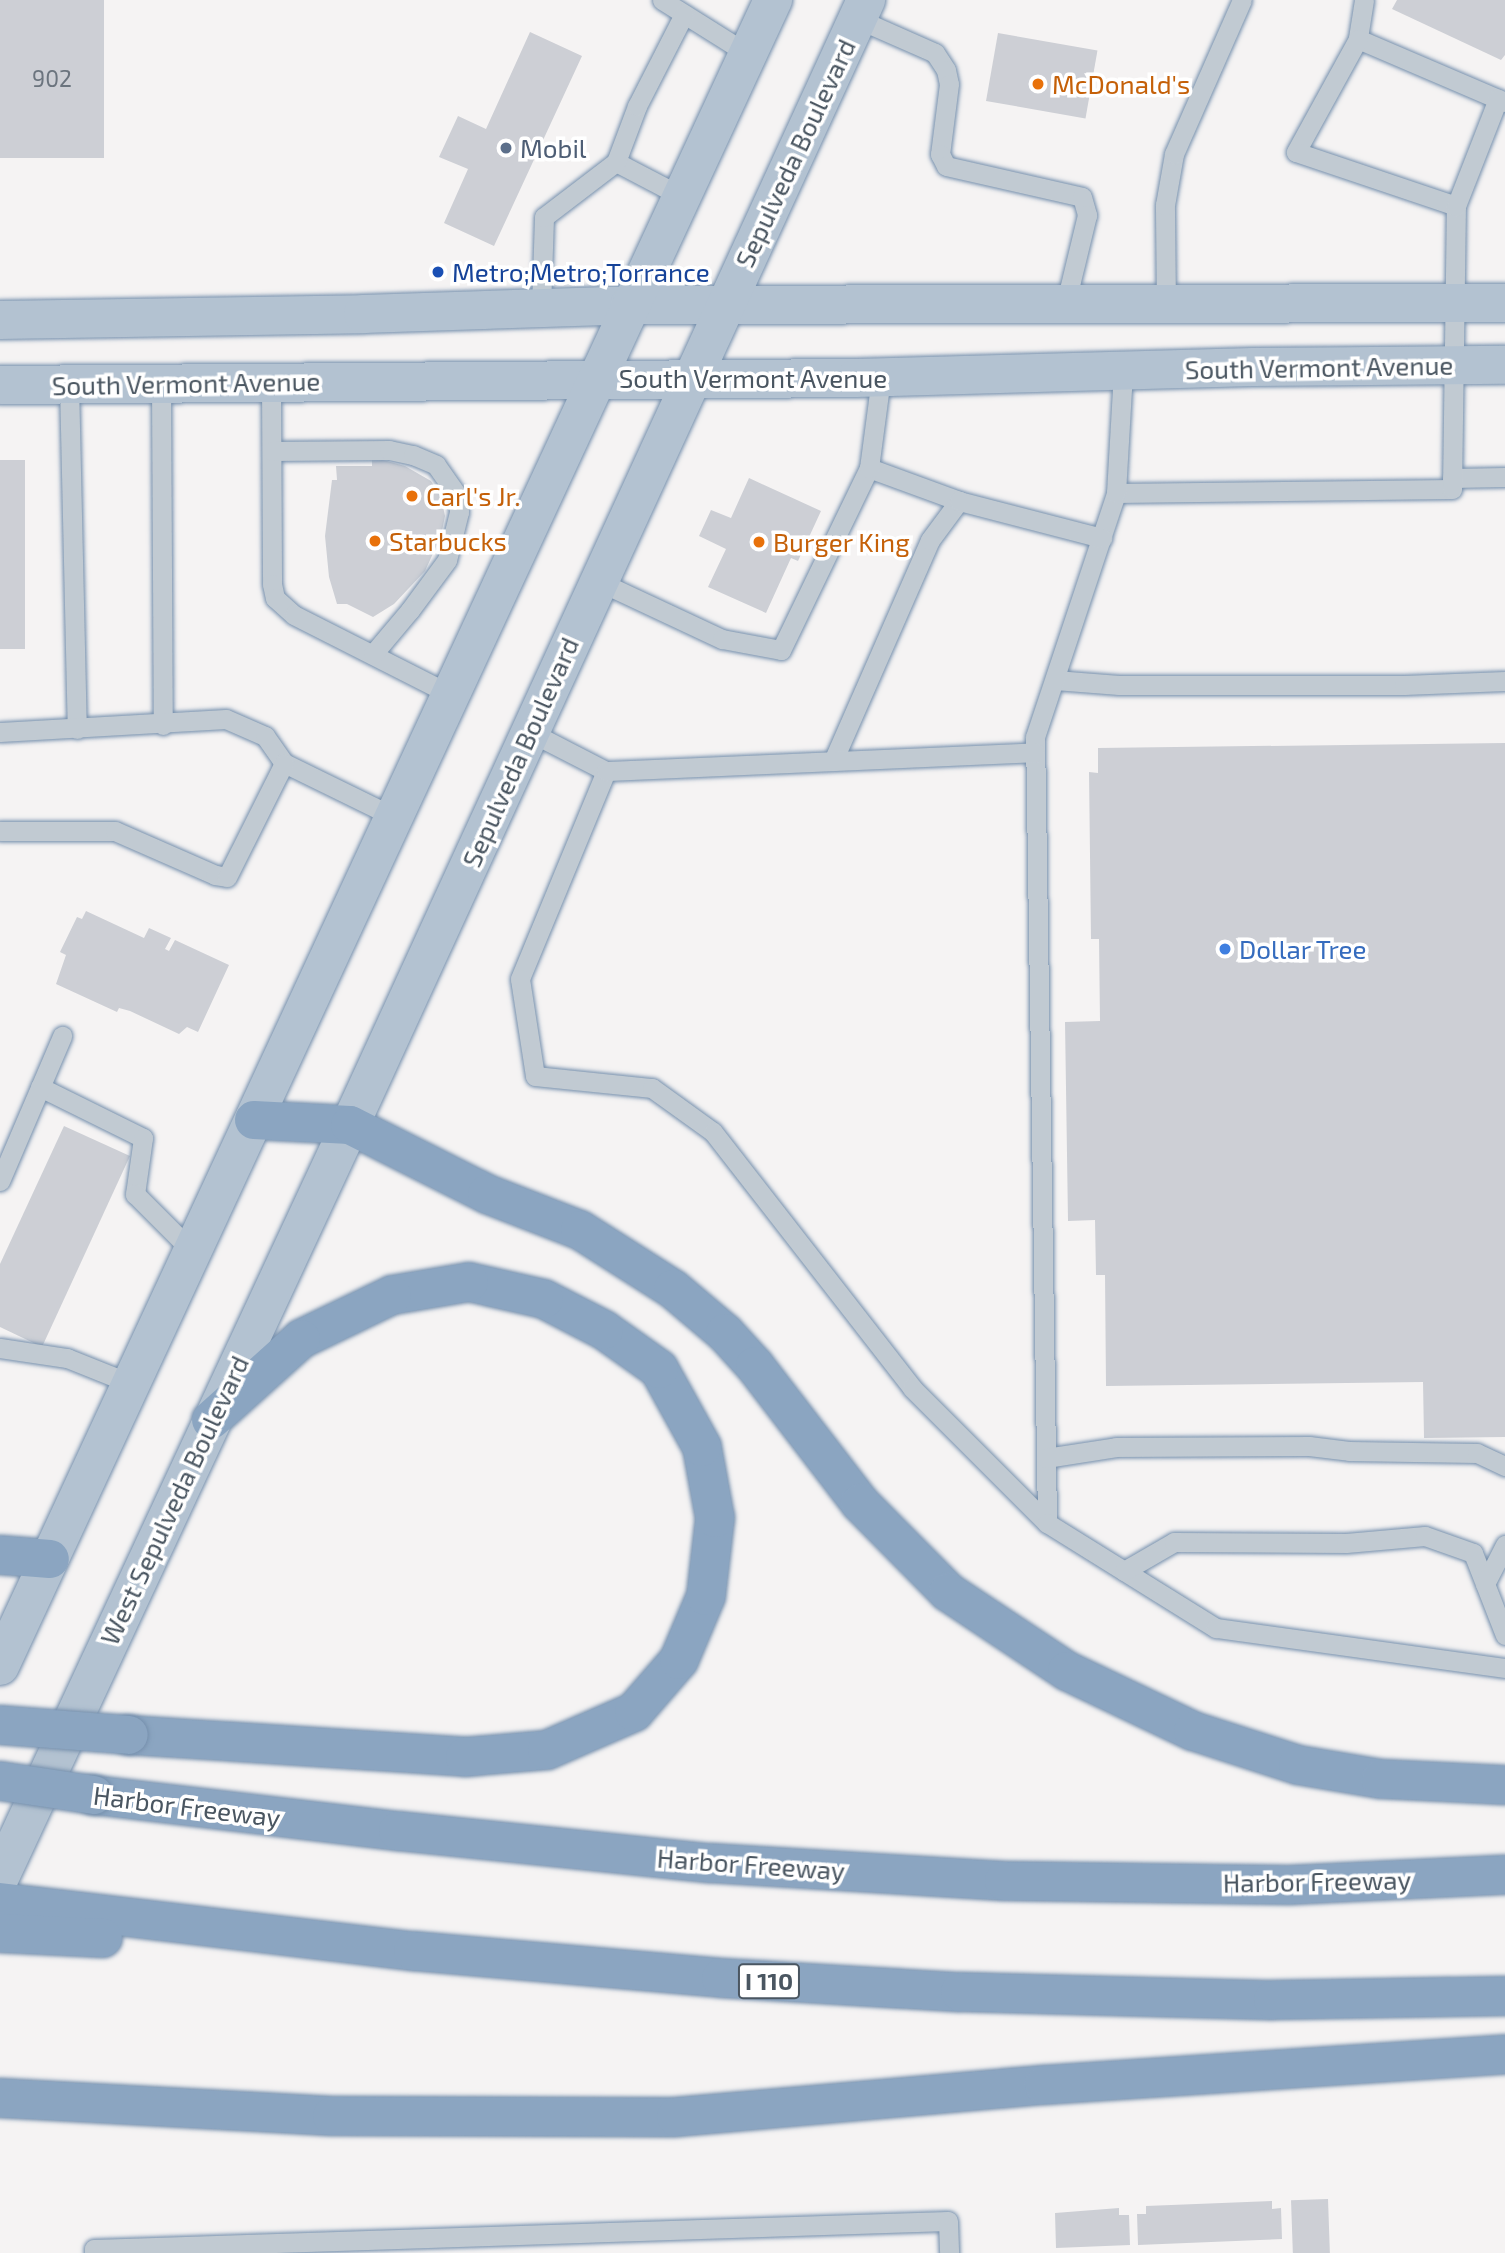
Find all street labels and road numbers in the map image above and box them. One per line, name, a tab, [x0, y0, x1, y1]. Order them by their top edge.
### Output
street label: Sepulveda Boulevard	[728, 34, 862, 272]
street label: South Vermont Avenue	[1184, 349, 1454, 385]
street label: South Vermont Avenue	[618, 362, 888, 394]
street label: South Vermont Avenue	[51, 365, 321, 401]
street label: Sepulveda Boulevard	[455, 632, 585, 872]
street label: West Sepulveda Boulevard	[93, 1350, 255, 1650]
street label: Harbor Freeway	[91, 1779, 283, 1833]
street label: Harbor Freeway	[656, 1842, 846, 1886]
street label: Harbor Freeway	[1222, 1864, 1412, 1898]
road number: I 110	[738, 1960, 800, 2002]

